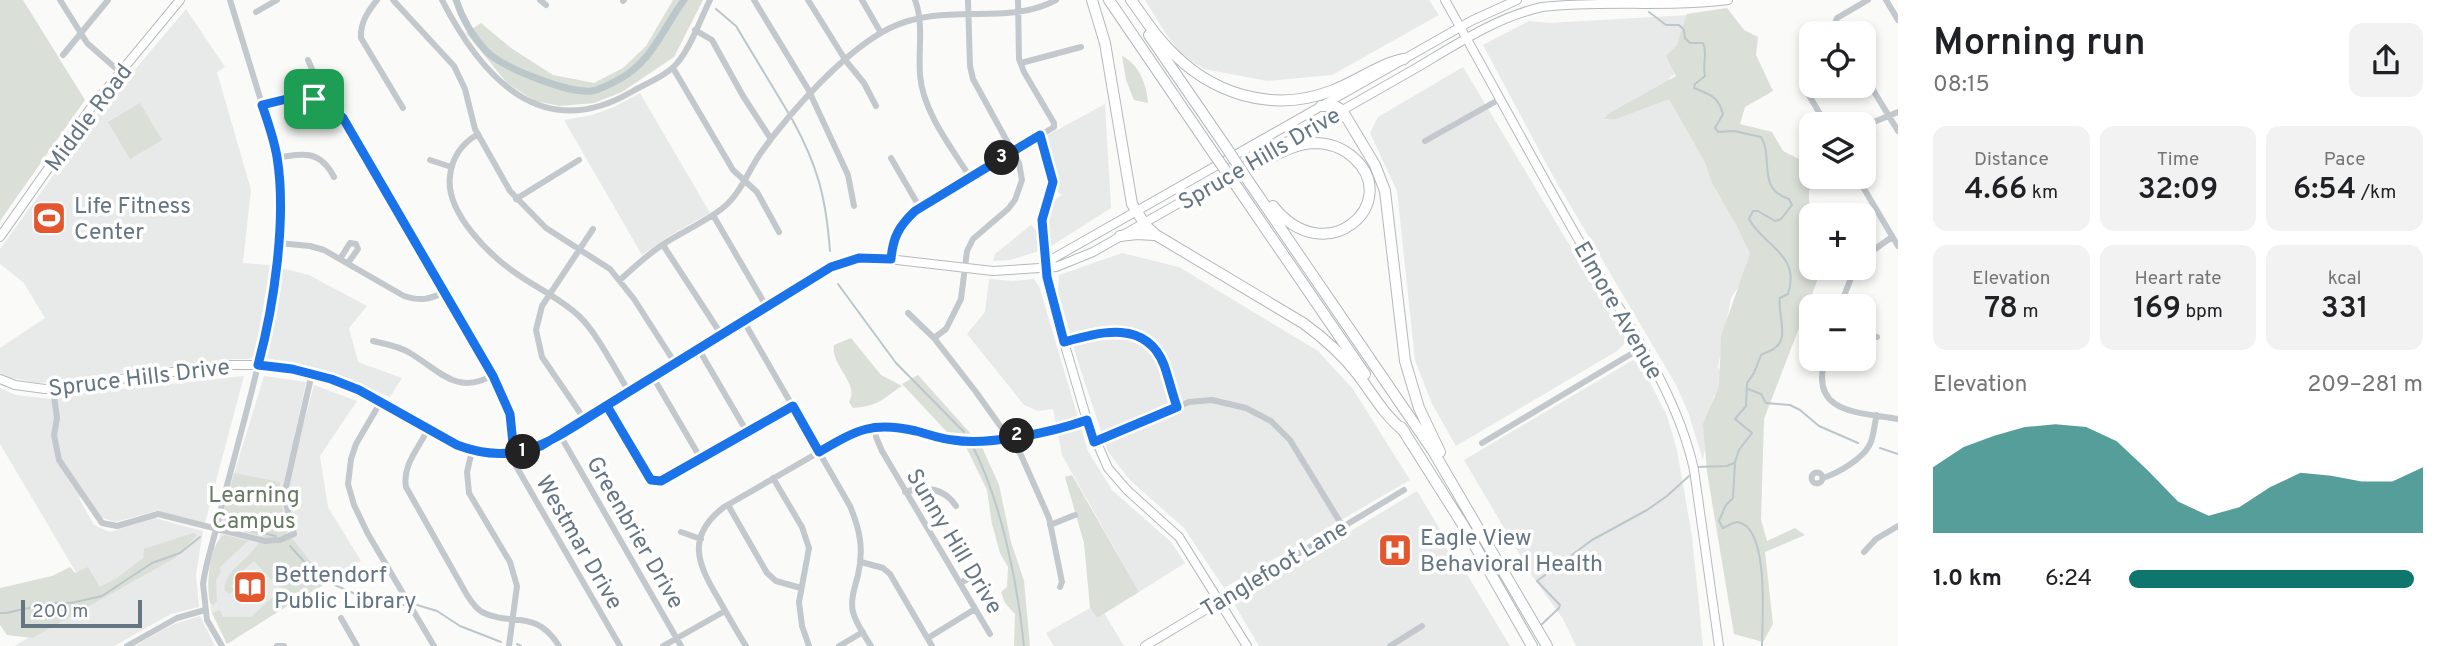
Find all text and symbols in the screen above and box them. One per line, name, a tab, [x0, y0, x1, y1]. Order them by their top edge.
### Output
text: Morning run	[1933, 20, 2146, 69]
map controls	[1799, 21, 1876, 371]
button: locate	[1799, 21, 1876, 98]
button: share	[2349, 23, 2423, 97]
street label: Middle Road	[40, 59, 140, 178]
pin	[284, 69, 344, 129]
text: 08:15	[1933, 71, 1990, 100]
icon: arrive	[295, 80, 333, 118]
street label: Spruce Hills Drive	[1174, 102, 1346, 218]
button: layers	[1799, 112, 1876, 189]
pin: 3	[984, 140, 1020, 176]
text: 3	[996, 145, 1007, 169]
text: Distance	[1974, 148, 2049, 172]
text: Time	[2157, 148, 2199, 172]
text: Pace	[2324, 148, 2366, 172]
text: 4.66	[1965, 172, 2027, 209]
text: 32:09	[2138, 172, 2218, 209]
text: 6:54	[2293, 172, 2356, 209]
text: km	[2027, 181, 2058, 205]
text: /km	[2356, 181, 2396, 205]
place label: Life Fitness Center	[74, 193, 191, 248]
sports icon: Life Fitness Center	[30, 199, 68, 237]
button: +	[1799, 203, 1876, 280]
street label: Elmore Avenue	[1566, 237, 1668, 385]
text: Elevation	[1972, 267, 2050, 291]
text: Heart rate	[2135, 267, 2221, 291]
text: kcal	[2328, 267, 2362, 291]
text: 78	[1984, 291, 2018, 328]
text: 169	[2133, 291, 2181, 328]
text: 331	[2321, 291, 2369, 328]
button: −	[1799, 294, 1876, 371]
text: m	[2018, 300, 2038, 324]
text: bpm	[2181, 300, 2223, 324]
street label: Spruce Hills Drive	[47, 354, 232, 405]
text: Elevation	[1933, 371, 2028, 400]
text: 209–281 m	[2307, 371, 2423, 400]
pin: 2	[1000, 418, 1034, 453]
text: 2	[1011, 423, 1022, 447]
pin: 1	[505, 434, 540, 470]
text: 1	[519, 439, 526, 463]
street label: Greenbrier Drive	[578, 452, 689, 615]
street label: Sunny Hill Drive	[898, 464, 1008, 620]
street label: Westmar Drive	[528, 471, 628, 616]
park label: Learning Campus	[208, 482, 300, 537]
street label: Tanglefoot Lane	[1197, 515, 1354, 625]
place label: Eagle View Behavioral Health	[1420, 525, 1603, 580]
hospital icon: Eagle View Behavioral Health	[1376, 531, 1414, 569]
place label: Bettendorf Public Library	[274, 562, 417, 617]
text: 1.0 km	[1933, 565, 2002, 594]
text: 6:24	[2045, 565, 2092, 594]
library icon: Bettendorf Public Library	[231, 568, 269, 606]
scale bar	[21, 597, 142, 629]
text: 200 m	[32, 600, 88, 624]

